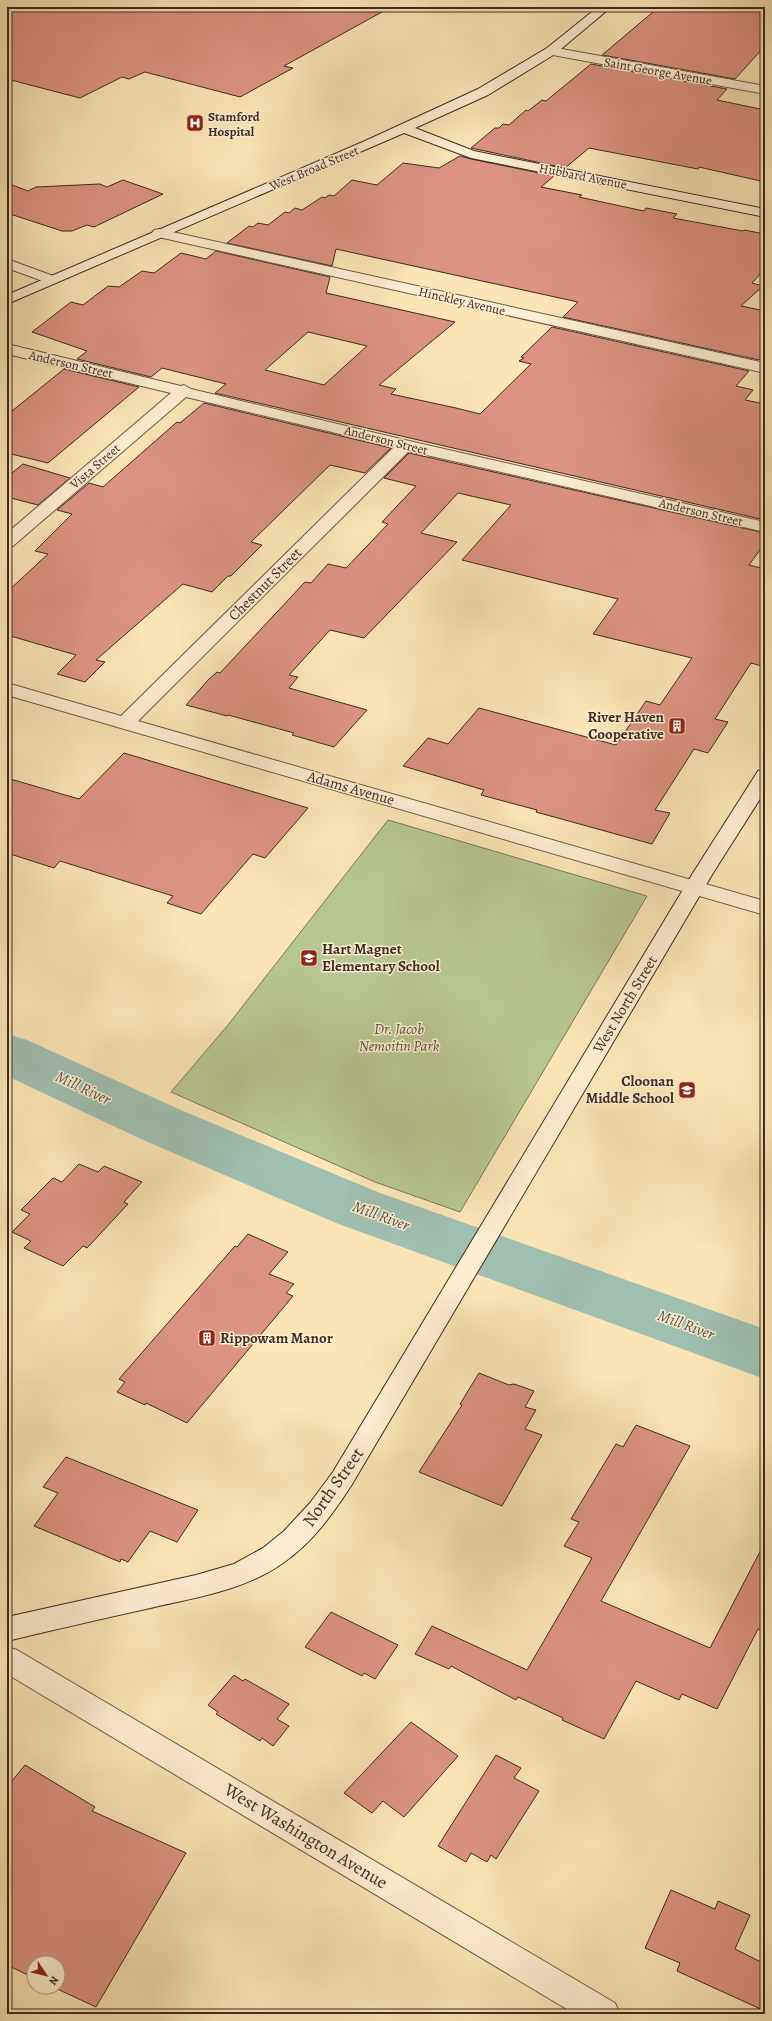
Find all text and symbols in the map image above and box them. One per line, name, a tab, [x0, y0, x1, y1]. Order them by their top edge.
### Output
street label: Saint George Avenue	[603, 53, 714, 89]
place label: Stamford Hospital	[208, 108, 260, 140]
hospital icon: Stamford Hospital	[185, 113, 205, 133]
street label: West Broad Street	[266, 141, 362, 195]
street label: Hubbard Avenue	[538, 159, 629, 193]
street label: Hinckley Avenue	[417, 283, 507, 319]
street label: Anderson Street	[26, 346, 115, 382]
street label: Anderson Street	[341, 421, 430, 459]
street label: Vista Street	[66, 439, 124, 493]
street label: Anderson Street	[656, 494, 745, 530]
street label: Chestnut Street	[224, 543, 306, 625]
place label: River Haven Cooperative	[587, 707, 665, 744]
building icon: River Haven Cooperative	[667, 716, 687, 736]
street label: Adams Avenue	[304, 766, 397, 810]
place label: Hart Magnet Elementary School	[322, 939, 440, 976]
school or university icon: Hart Magnet Elementary School	[299, 948, 319, 968]
street label: West North Street	[588, 952, 662, 1057]
park label: Dr. Jacob Nemoitin Park	[359, 1019, 440, 1056]
water label: Mill River	[52, 1066, 115, 1111]
place label: Cloonan Middle School	[586, 1071, 675, 1108]
school or university icon: Cloonan Middle School	[677, 1080, 697, 1100]
water label: Mill River	[350, 1196, 413, 1237]
water label: Mill River	[655, 1305, 718, 1346]
building icon: Rippowam Manor	[197, 1328, 217, 1348]
place label: Rippowam Manor	[220, 1328, 333, 1348]
street label: North Street	[297, 1442, 369, 1531]
street label: West Washington Avenue	[219, 1777, 392, 1894]
north arrow	[26, 1955, 66, 1995]
text: N	[45, 1973, 62, 1988]

